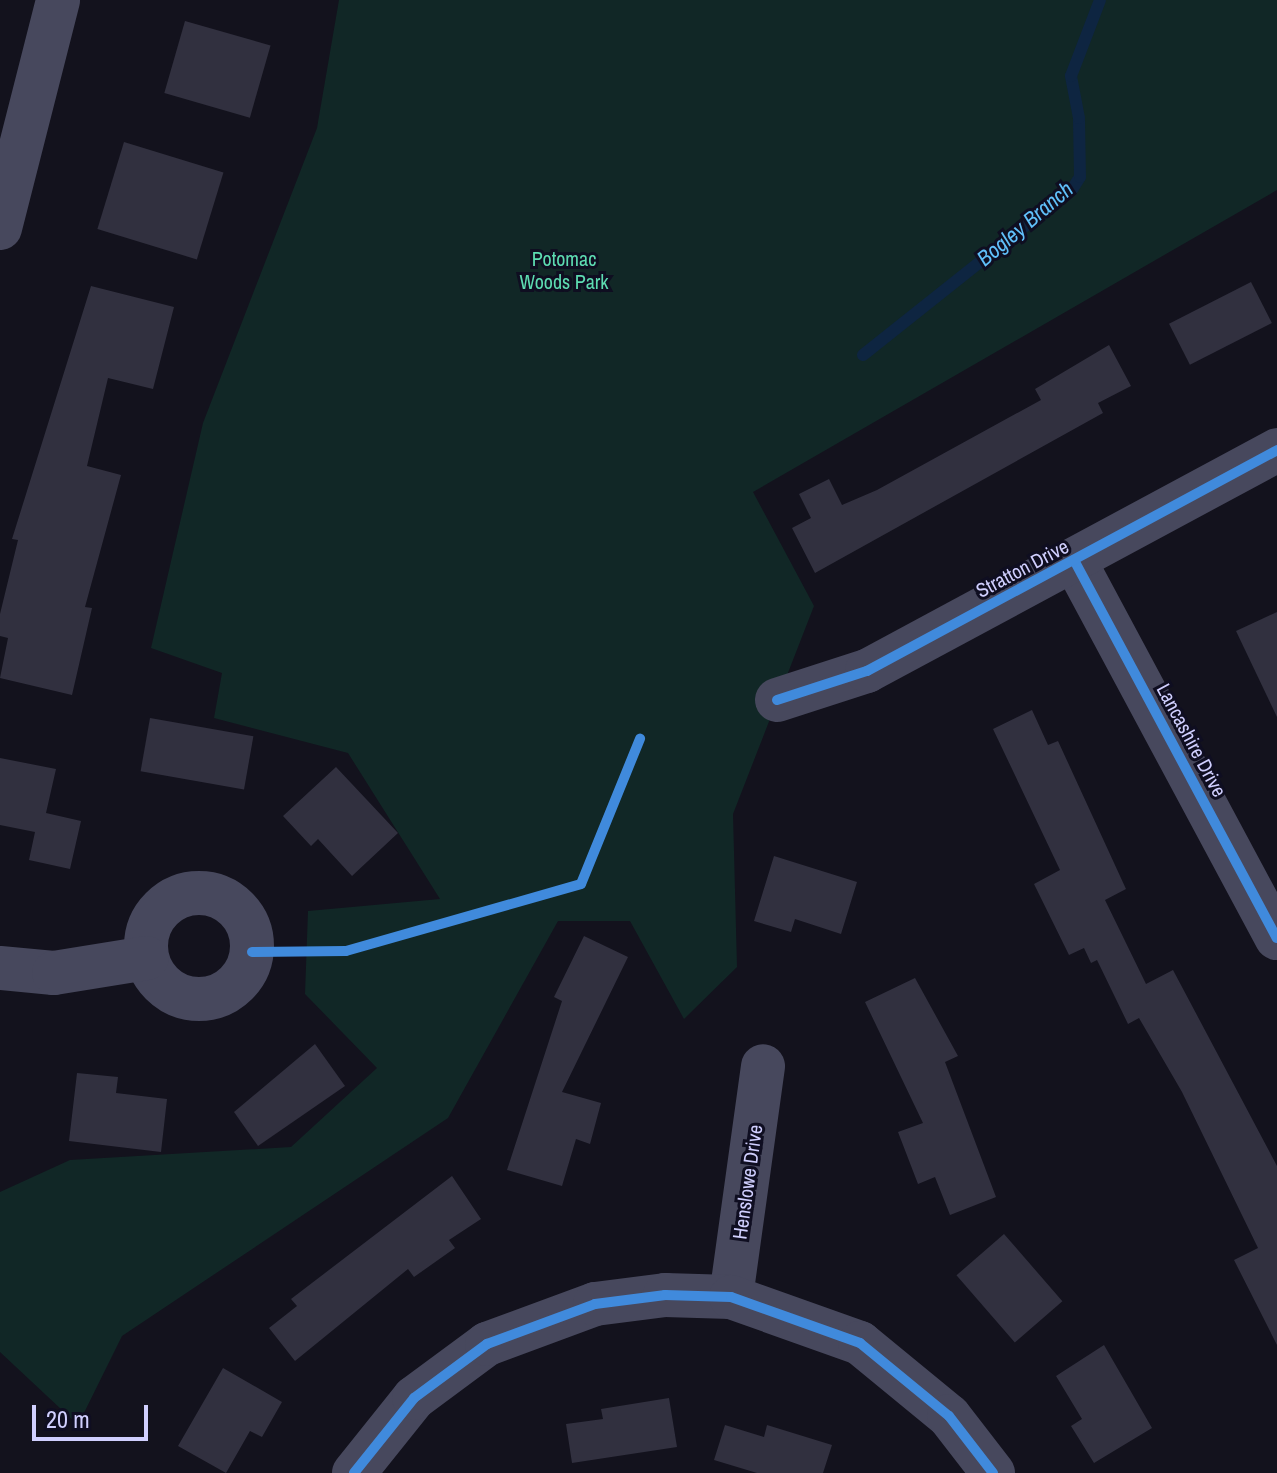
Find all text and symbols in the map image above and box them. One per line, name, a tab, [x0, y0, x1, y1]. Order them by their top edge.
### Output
water label: Bogley Branch	[972, 176, 1078, 272]
park label: Potomac Woods Park	[519, 246, 609, 293]
street label: Stratton Drive	[972, 534, 1072, 602]
street label: Lancashire Drive	[1152, 679, 1232, 801]
street label: Henslowe Drive	[727, 1123, 767, 1241]
scale bar	[36, 1389, 152, 1439]
text: 20 m	[46, 1403, 90, 1435]

